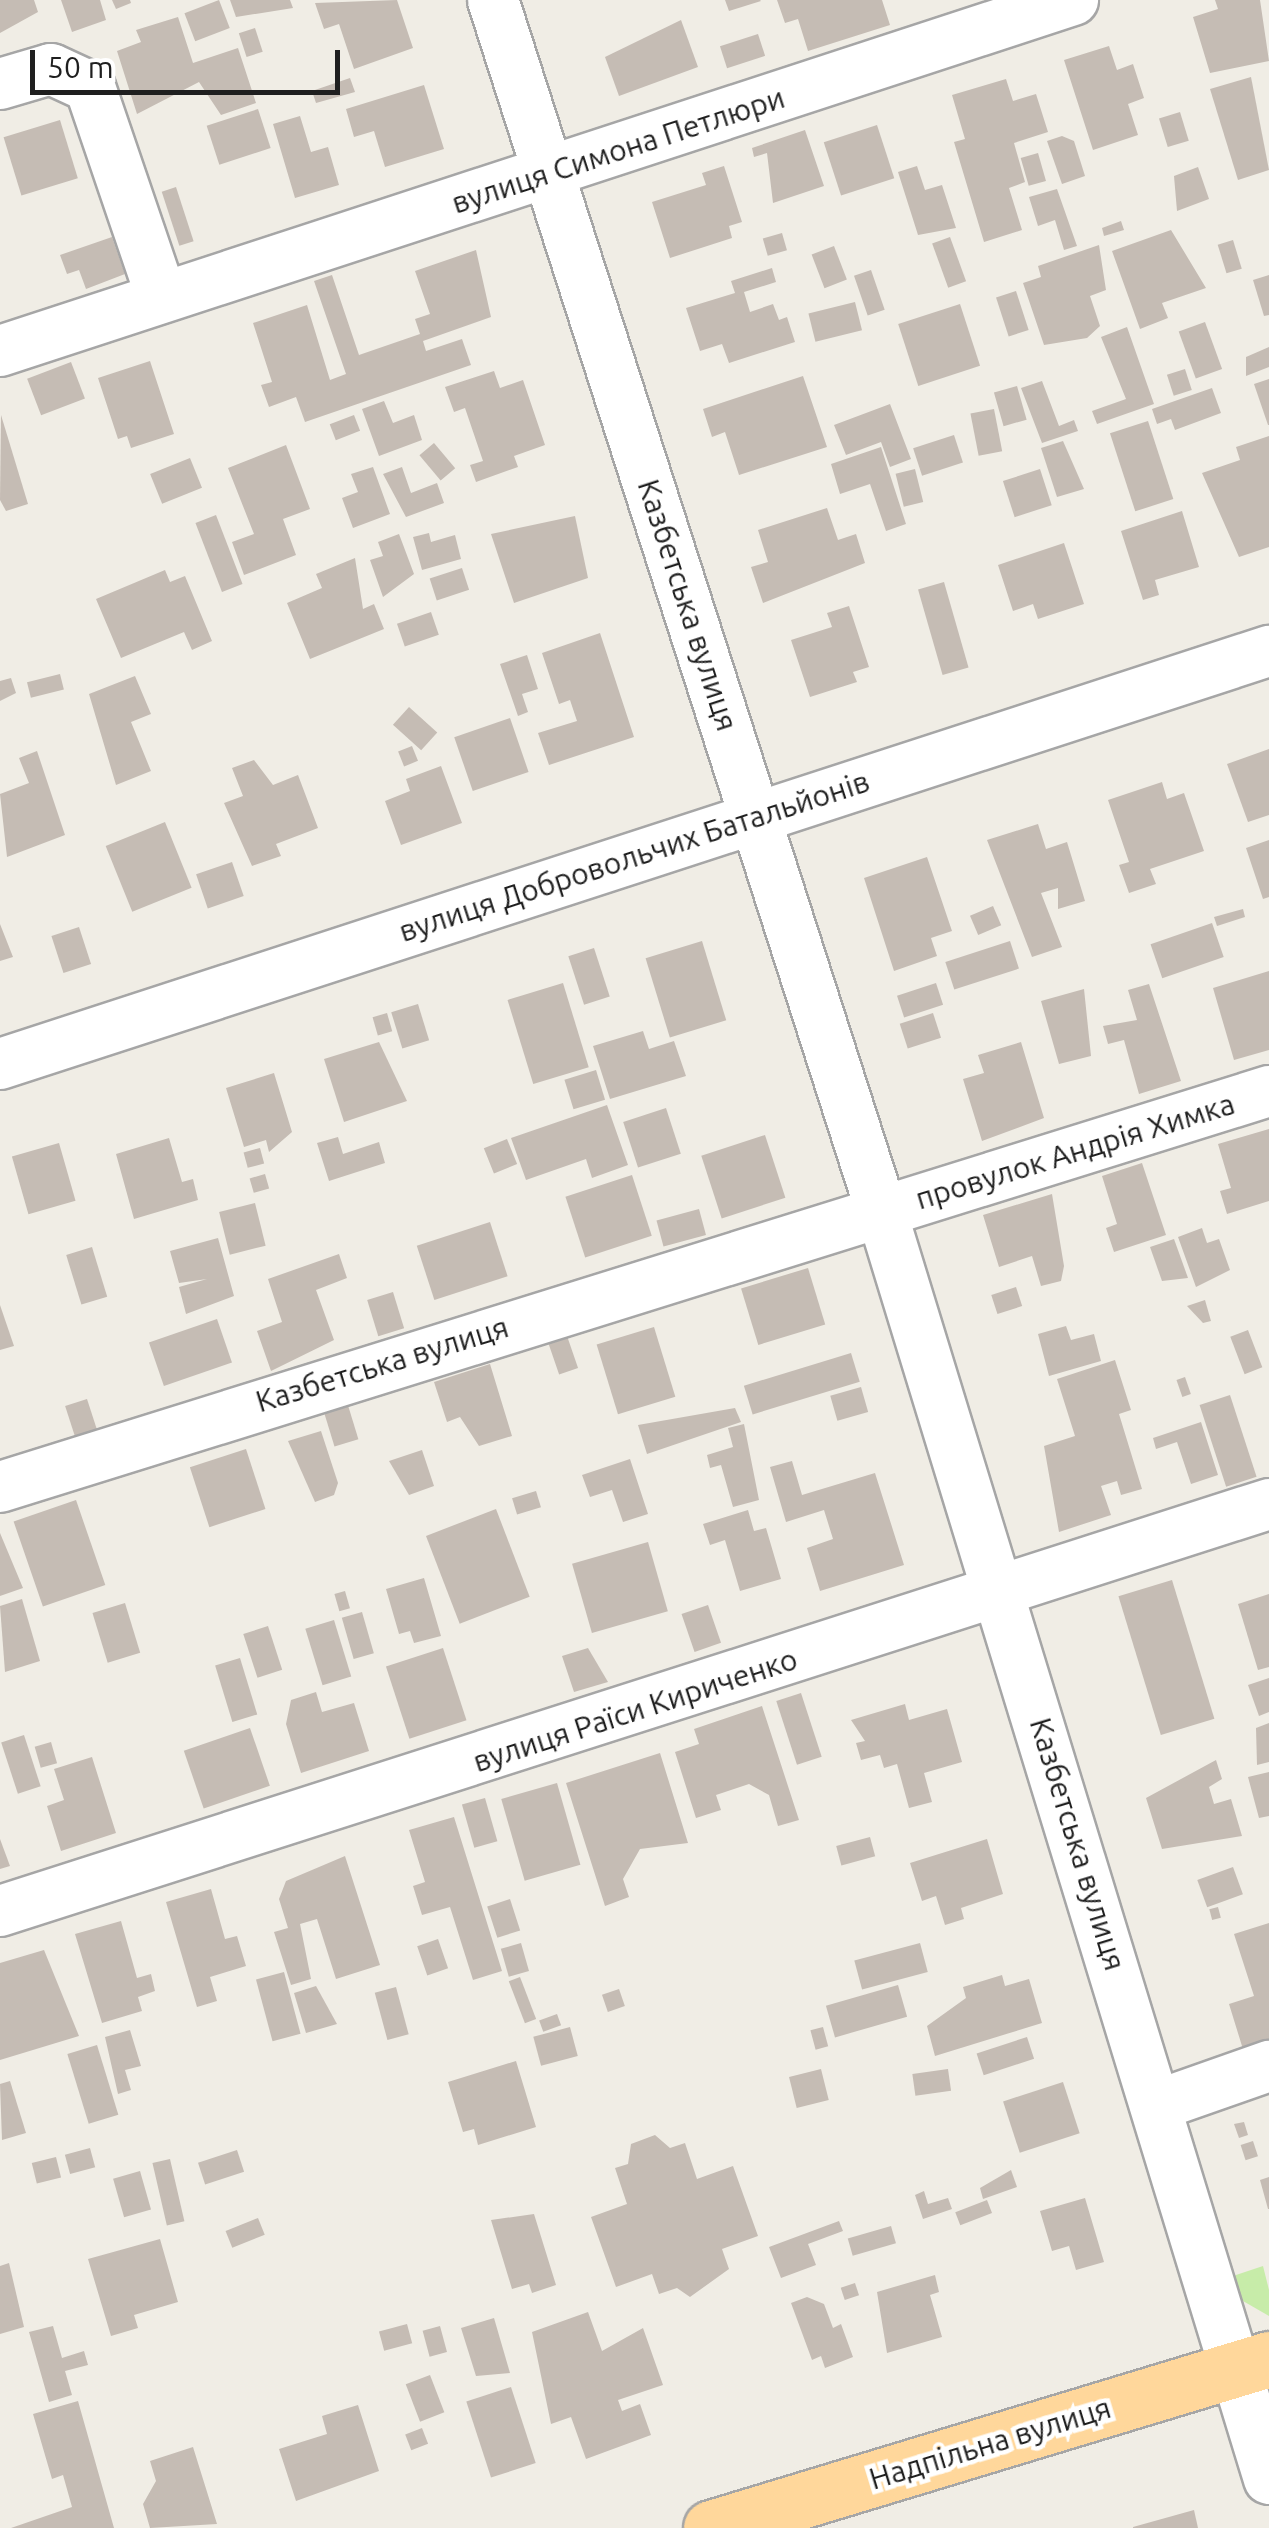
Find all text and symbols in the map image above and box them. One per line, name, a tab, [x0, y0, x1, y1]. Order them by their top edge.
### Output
scale bar	[35, 30, 345, 92]
text: 50 m	[47, 50, 114, 84]
street label: вулиця Симона Петлюри	[447, 79, 789, 221]
street label: Казбетська вулиця	[630, 475, 746, 735]
street label: вулиця Добровольчих Батальйонів	[394, 763, 874, 949]
street label: провулок Андрія Химка	[911, 1085, 1239, 1217]
street label: Казбетська вулиця	[251, 1308, 513, 1420]
street label: вулиця Раїси Кириченко	[468, 1641, 802, 1779]
street label: Казбетська вулиця	[1022, 1713, 1134, 1975]
street label: Надпільна вулиця	[865, 2389, 1115, 2497]

